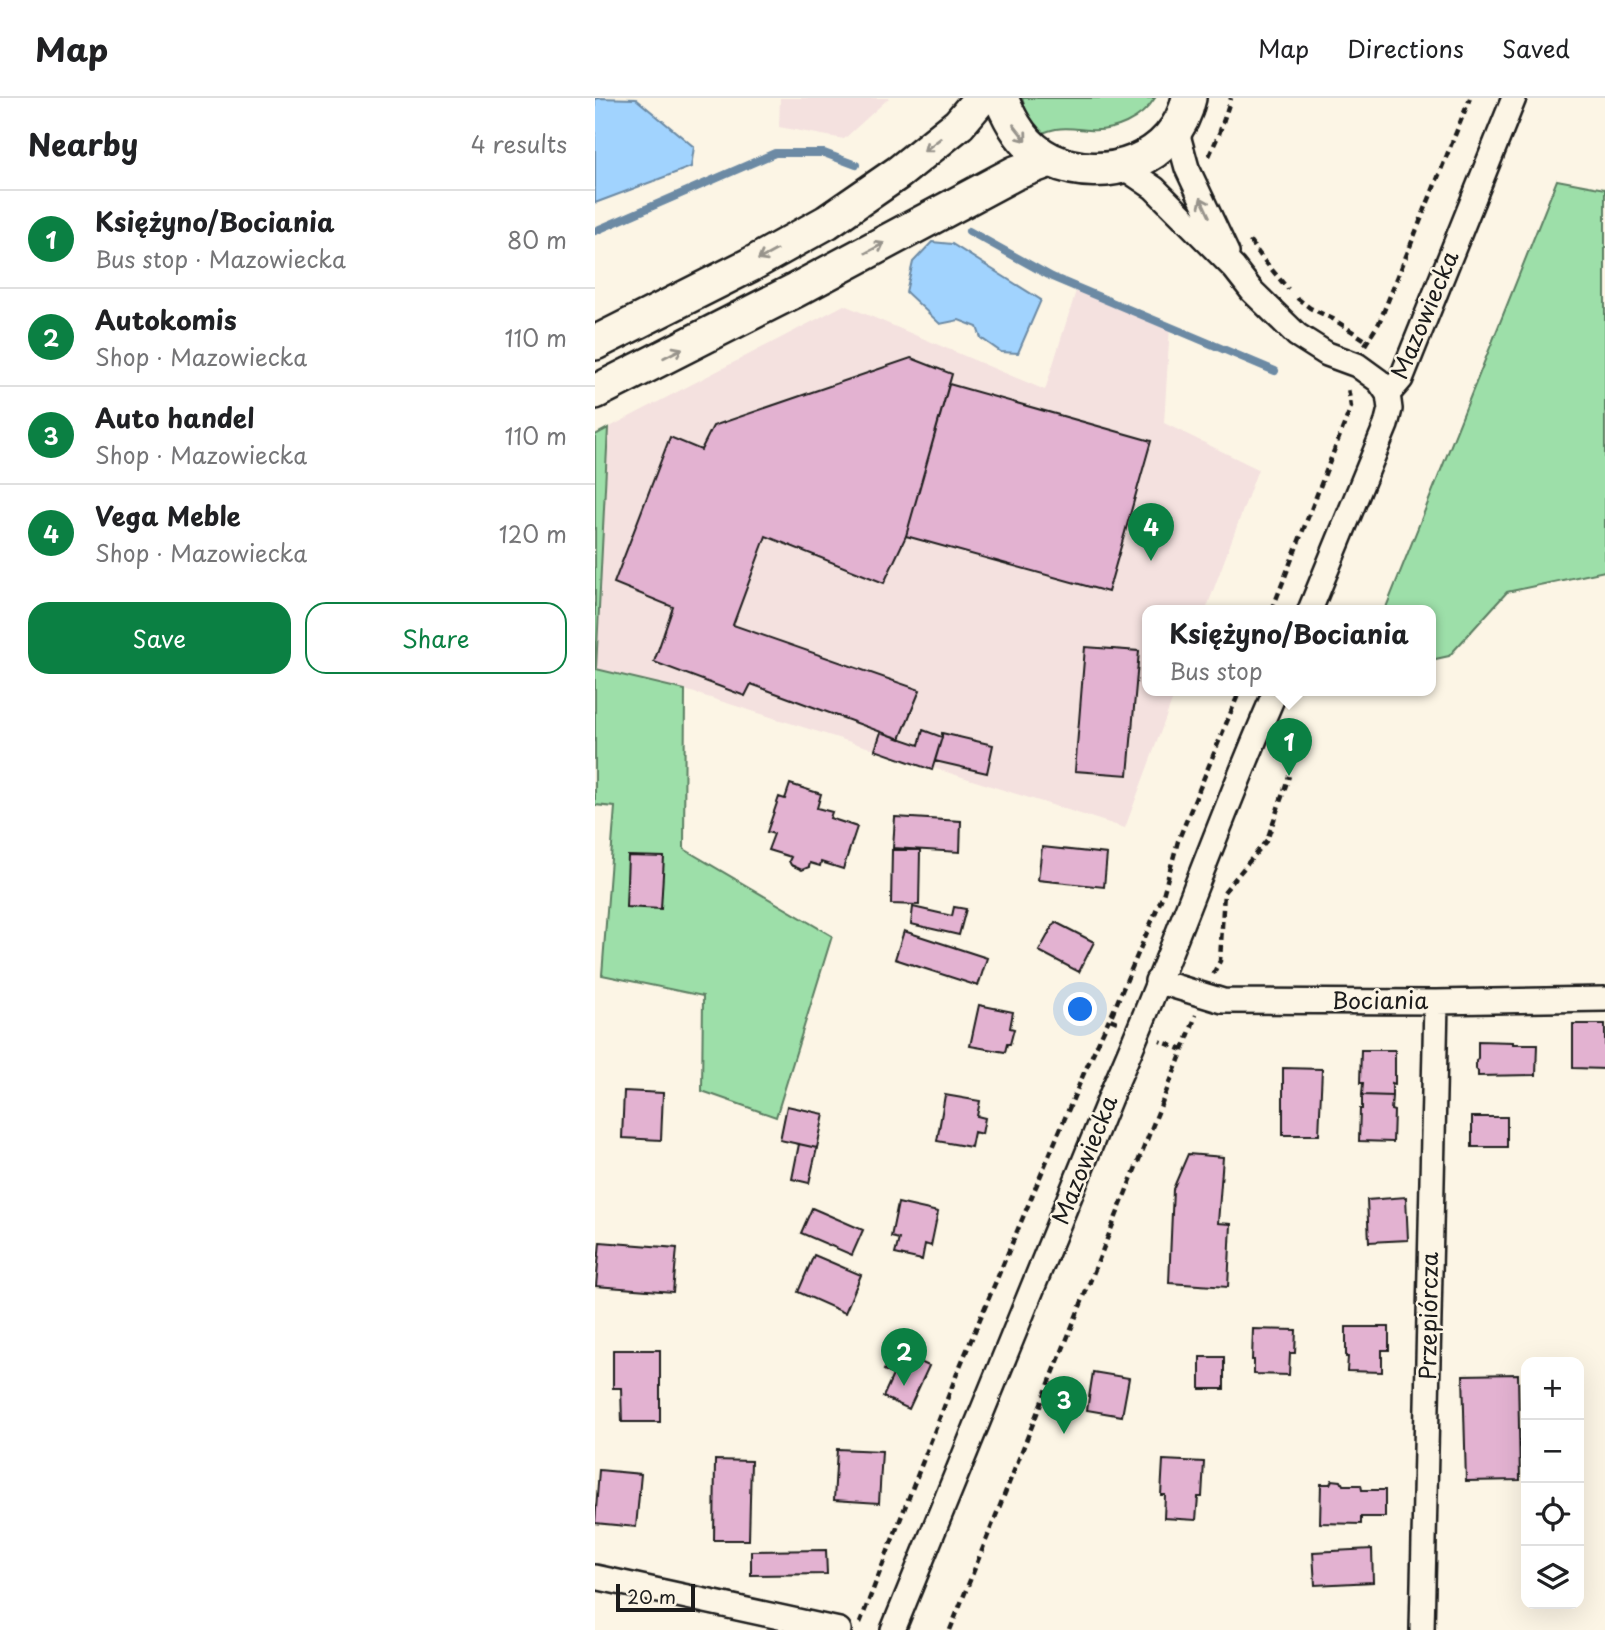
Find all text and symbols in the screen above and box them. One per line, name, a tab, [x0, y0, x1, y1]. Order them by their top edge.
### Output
text: Map	[35, 23, 108, 73]
text: Map	[1258, 30, 1309, 66]
text: Directions	[1347, 30, 1464, 66]
text: Saved	[1502, 30, 1570, 66]
text: Nearby	[28, 121, 138, 166]
one-way arrow	[1013, 124, 1028, 142]
text: 4 results	[471, 126, 567, 161]
one-way arrow	[923, 138, 942, 153]
one-way arrow	[1198, 197, 1211, 218]
text: Księżyno/Bociania	[95, 202, 335, 241]
text: 1	[46, 222, 57, 257]
text: 80 m	[507, 222, 567, 257]
text: Bus stop · Mazowiecka	[95, 241, 346, 276]
one-way arrow	[864, 241, 885, 254]
street label: Mazowiecka	[1381, 244, 1467, 384]
one-way arrow	[758, 249, 778, 263]
text: Autokomis	[95, 300, 237, 339]
text: 2	[43, 320, 59, 355]
text: 110 m	[505, 320, 567, 355]
text: Shop · Mazowiecka	[95, 339, 307, 374]
one-way arrow	[662, 345, 683, 359]
text: Auto handel	[95, 398, 254, 437]
text: 3	[43, 418, 59, 453]
text: 110 m	[505, 418, 567, 453]
text: Shop · Mazowiecka	[95, 437, 307, 472]
text: Vega Meble	[95, 496, 241, 535]
pin: 4	[1128, 503, 1174, 561]
text: 4	[43, 516, 59, 551]
text: 120 m	[499, 516, 567, 551]
text: Shop · Mazowiecka	[95, 535, 307, 570]
button: Save	[28, 602, 291, 674]
button: Share	[305, 602, 567, 674]
popup	[1142, 605, 1436, 696]
text: Księżyno/Bociania	[1169, 614, 1409, 653]
text: Bus stop	[1169, 653, 1263, 688]
pin: 1	[1266, 718, 1312, 776]
street label: Bociania	[1332, 982, 1428, 1017]
your location	[1063, 992, 1097, 1026]
street label: Mazowiecka	[1042, 1089, 1126, 1229]
street label: Przepiórcza	[1409, 1251, 1446, 1380]
pin: 2	[881, 1328, 927, 1386]
map controls	[1521, 1357, 1584, 1609]
button: +	[1521, 1357, 1584, 1420]
pin: 3	[1041, 1376, 1087, 1434]
button: −	[1521, 1420, 1584, 1483]
button: locate	[1521, 1483, 1584, 1546]
button: layers	[1521, 1546, 1584, 1609]
scale bar	[616, 1581, 695, 1613]
text: 20 m	[627, 1582, 676, 1610]

